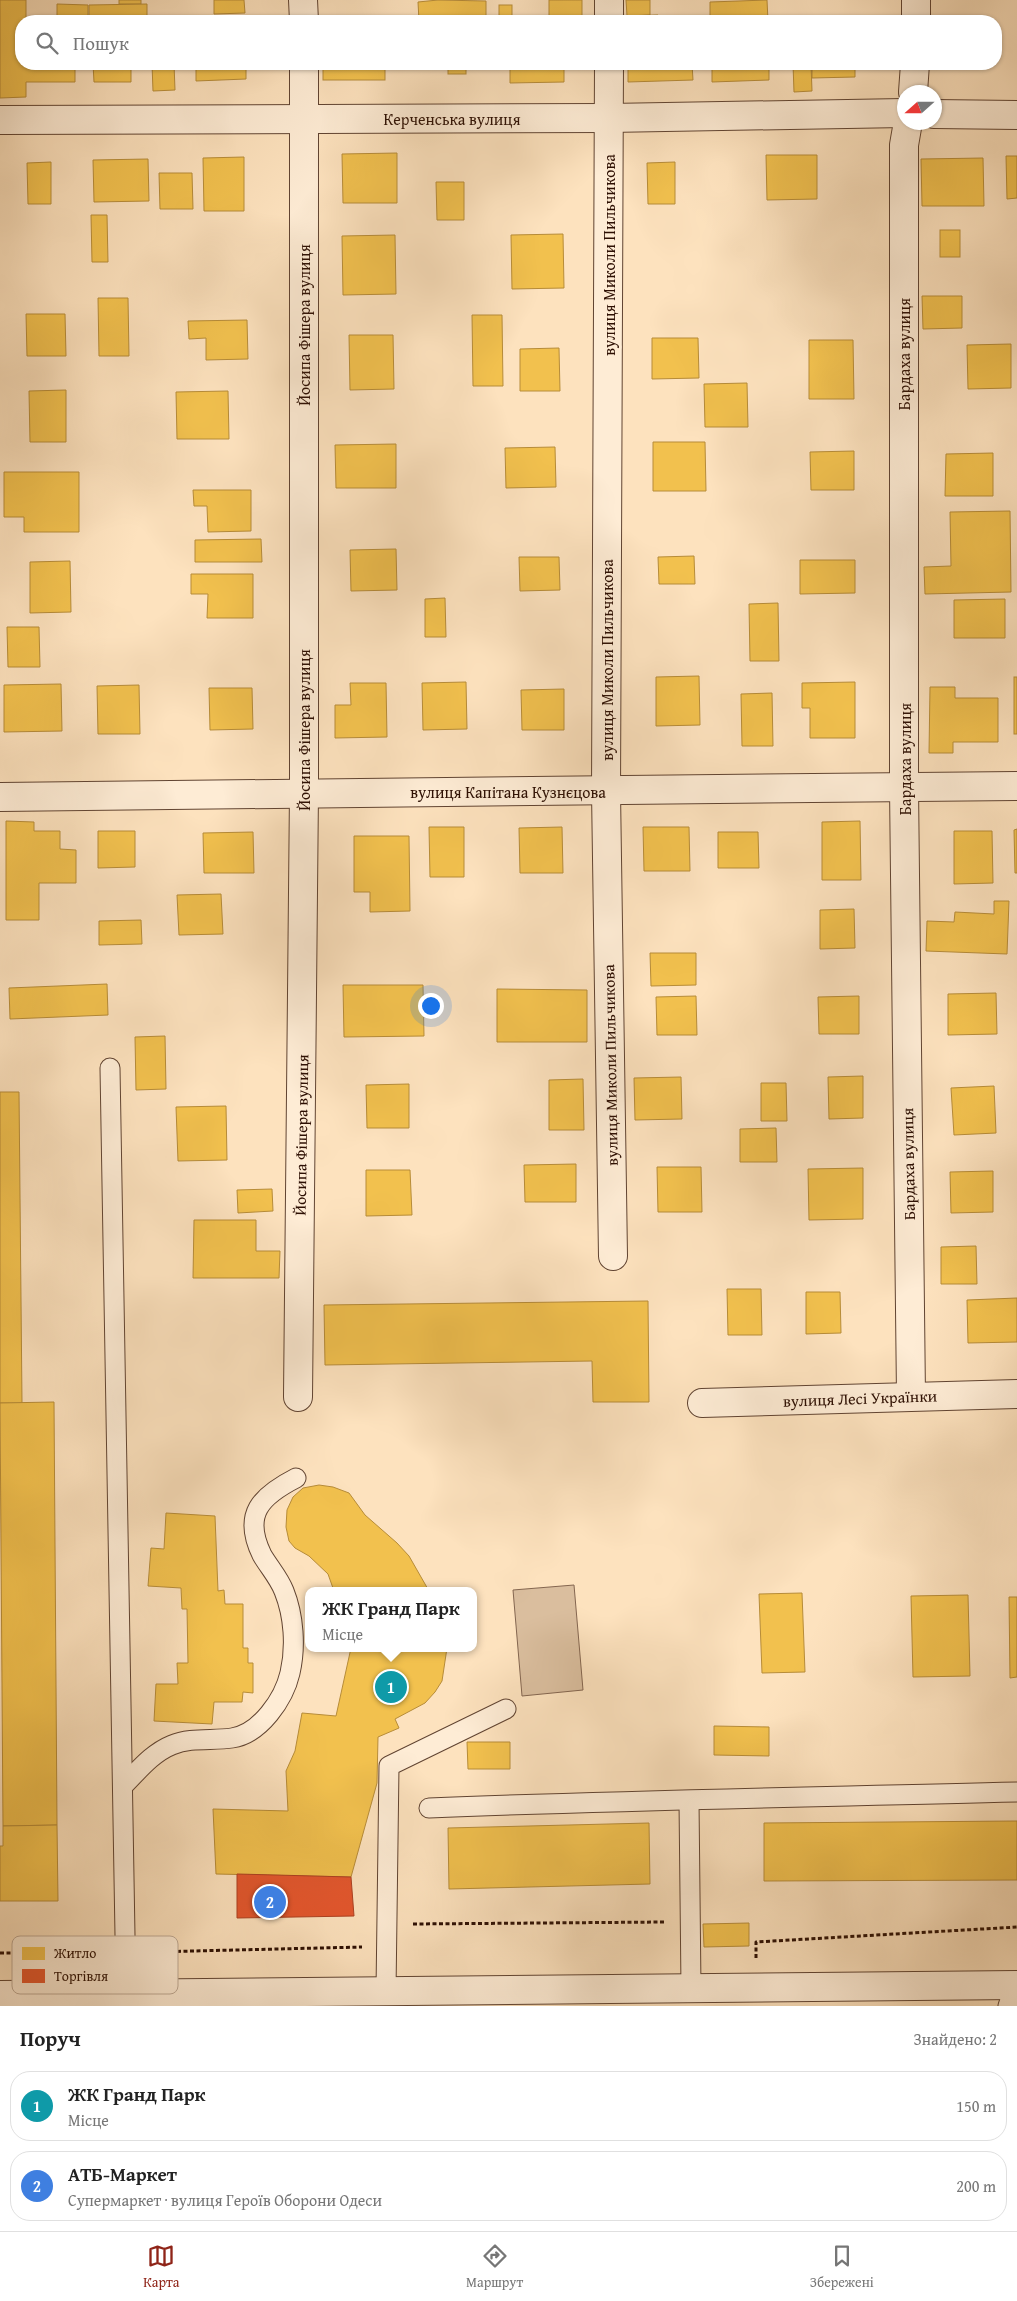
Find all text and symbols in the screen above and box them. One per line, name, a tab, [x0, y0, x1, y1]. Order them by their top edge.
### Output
search box	[15, 15, 1002, 70]
icon: search	[33, 29, 61, 57]
text: Пошук	[73, 29, 129, 57]
north arrow	[897, 85, 942, 130]
street label: Керченська вулиця	[384, 107, 520, 131]
street label: вулиця Миколи Пильчикова	[597, 154, 621, 356]
street label: Йосипа Фішера вулиця	[292, 244, 316, 406]
street label: Бардаха вулиця	[892, 298, 916, 410]
street label: вулиця Миколи Пильчикова	[595, 559, 619, 761]
street label: Йосипа Фішера вулиця	[292, 649, 316, 811]
street label: Бардаха вулиця	[893, 703, 917, 815]
street label: вулиця Капітана Кузнєцова	[410, 780, 606, 804]
street label: вулиця Миколи Пильчикова	[596, 964, 624, 1166]
your location	[418, 993, 444, 1019]
street label: Йосипа Фішера вулиця	[288, 1054, 314, 1216]
street label: Бардаха вулиця	[895, 1108, 921, 1220]
street label: вулиця Лесі Українки	[783, 1383, 938, 1413]
popup	[305, 1587, 477, 1652]
text: ЖК Гранд Парк	[322, 1594, 460, 1622]
text: Місце	[322, 1622, 363, 1646]
pin: 1	[375, 1668, 407, 1706]
pin: 2	[254, 1883, 286, 1921]
legend	[12, 1936, 178, 1994]
text: Житло	[53, 1943, 96, 1963]
text: Торгівля	[54, 1966, 108, 1986]
text: Поруч	[20, 2023, 81, 2054]
text: Знайдено: 2	[914, 2027, 997, 2051]
text: ЖК Гранд Парк	[68, 2080, 205, 2108]
text: 1	[33, 2094, 41, 2118]
text: 150 m	[956, 2094, 996, 2118]
text: Місце	[68, 2108, 109, 2132]
text: АТБ-Маркет	[68, 2160, 177, 2188]
text: 2	[33, 2174, 41, 2198]
text: 200 m	[956, 2174, 996, 2198]
text: Супермаркет · вулиця Героїв Оборони Одеси	[68, 2188, 382, 2212]
tab: Карта	[143, 2242, 180, 2292]
tab: Маршрут	[466, 2242, 523, 2292]
tab: Збережені	[810, 2242, 874, 2292]

